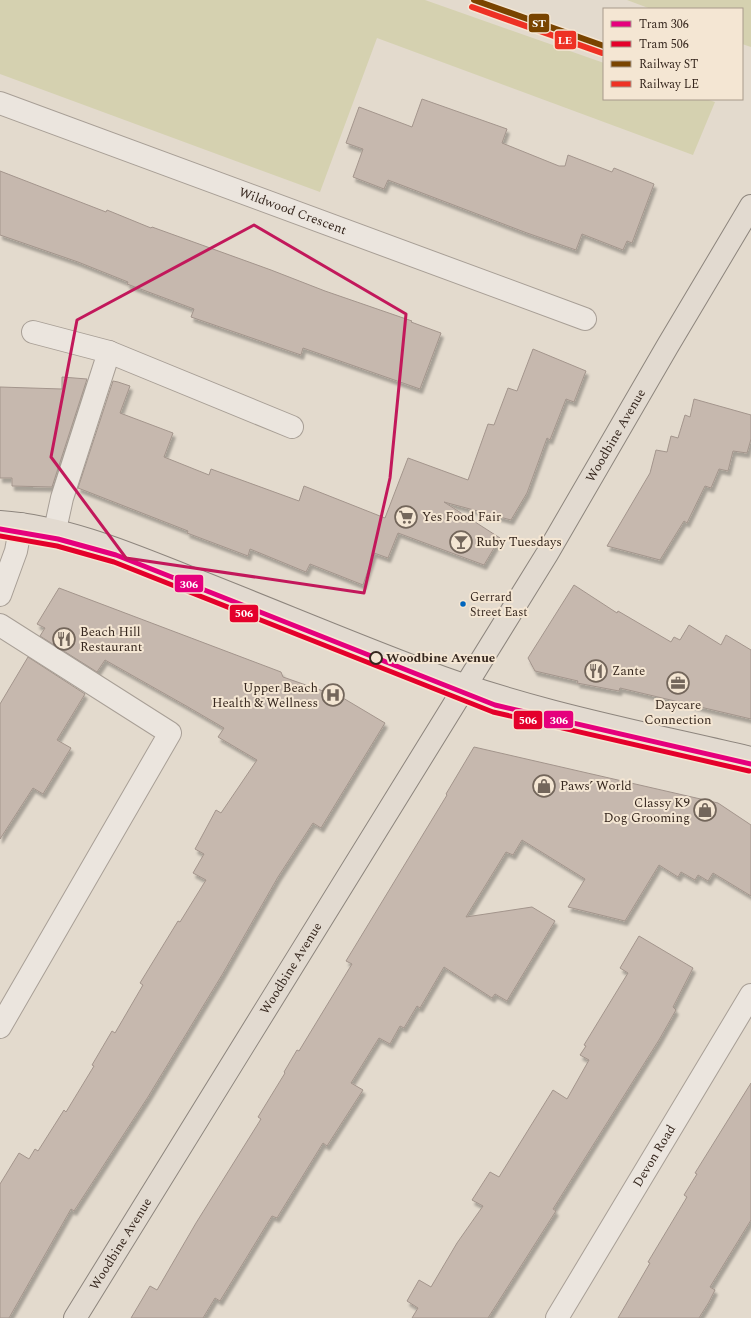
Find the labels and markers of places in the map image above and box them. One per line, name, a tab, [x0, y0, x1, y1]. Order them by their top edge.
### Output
supermarket icon: Yes Food Fair	[393, 504, 419, 530]
place label: Yes Food Fair	[422, 507, 501, 527]
bar icon: Ruby Tuesdays	[448, 529, 474, 555]
place label: Ruby Tuesdays	[476, 532, 562, 552]
place label: Gerrard Street East	[470, 588, 528, 622]
marker: Gerrard Street East	[458, 599, 468, 609]
place label: Beach Hill Restaurant	[80, 622, 143, 657]
restaurant icon: Beach Hill Restaurant	[51, 626, 77, 652]
place label: Woodbine Avenue	[386, 648, 495, 668]
marker: Woodbine Avenue	[369, 651, 383, 665]
restaurant icon: Zante	[583, 658, 609, 684]
place label: Zante	[612, 661, 645, 681]
office icon: Daycare Connection	[665, 670, 691, 696]
place label: Upper Beach Health & Wellness	[212, 678, 318, 713]
hospital icon: Upper Beach Health & Wellness	[320, 682, 346, 708]
place label: Daycare Connection	[644, 695, 712, 730]
shop icon: Paws’ World	[531, 773, 557, 799]
place label: Paws’ World	[560, 776, 632, 796]
place label: Classy K9 Dog Grooming	[604, 793, 690, 828]
shop icon: Classy K9 Dog Grooming	[692, 797, 718, 823]

